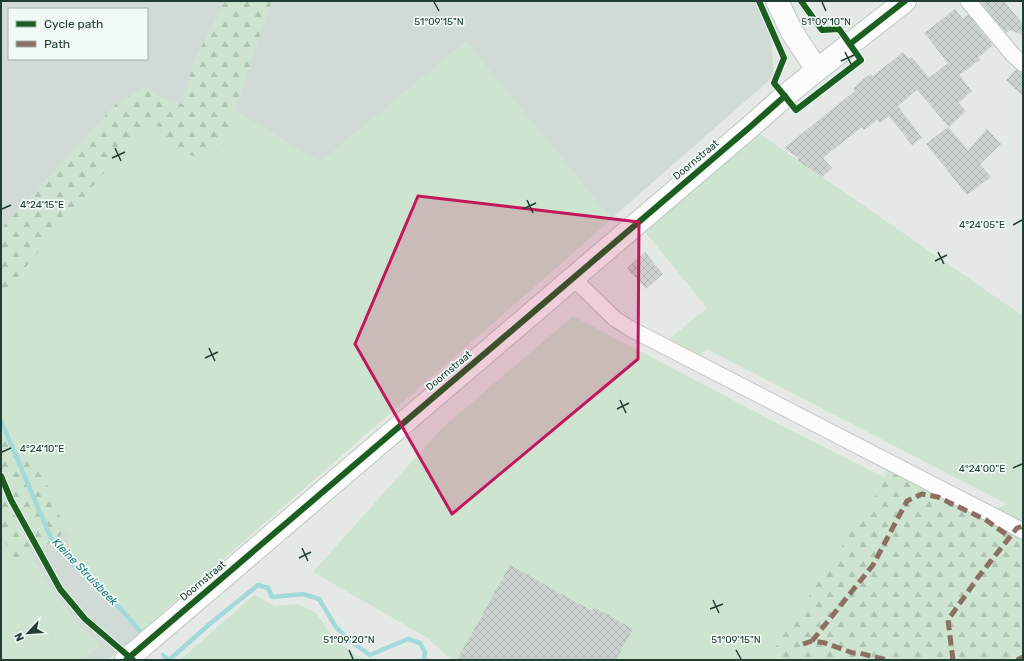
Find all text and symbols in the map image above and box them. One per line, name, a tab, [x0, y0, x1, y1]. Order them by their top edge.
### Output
legend	[8, 8, 148, 60]
text: 51°09'15"N	[414, 16, 464, 28]
text: 51°09'10"N	[801, 16, 851, 28]
text: Cycle path	[44, 17, 103, 31]
text: Path	[44, 37, 70, 51]
street label: Doornstraat	[671, 137, 721, 183]
text: 4°24'15"E	[20, 199, 64, 211]
text: 4°24'05"E	[959, 219, 1005, 231]
street label: Doornstraat	[424, 348, 474, 394]
text: 4°24'10"E	[20, 443, 64, 455]
text: 4°24'00"E	[959, 463, 1005, 475]
water label: Kleine Struisbeek	[50, 536, 121, 608]
street label: Doornstraat	[178, 558, 228, 604]
north arrow	[8, 613, 48, 653]
text: N	[12, 631, 27, 643]
text: 51°09'20"N	[323, 634, 375, 646]
text: 51°09'15"N	[711, 634, 761, 646]

